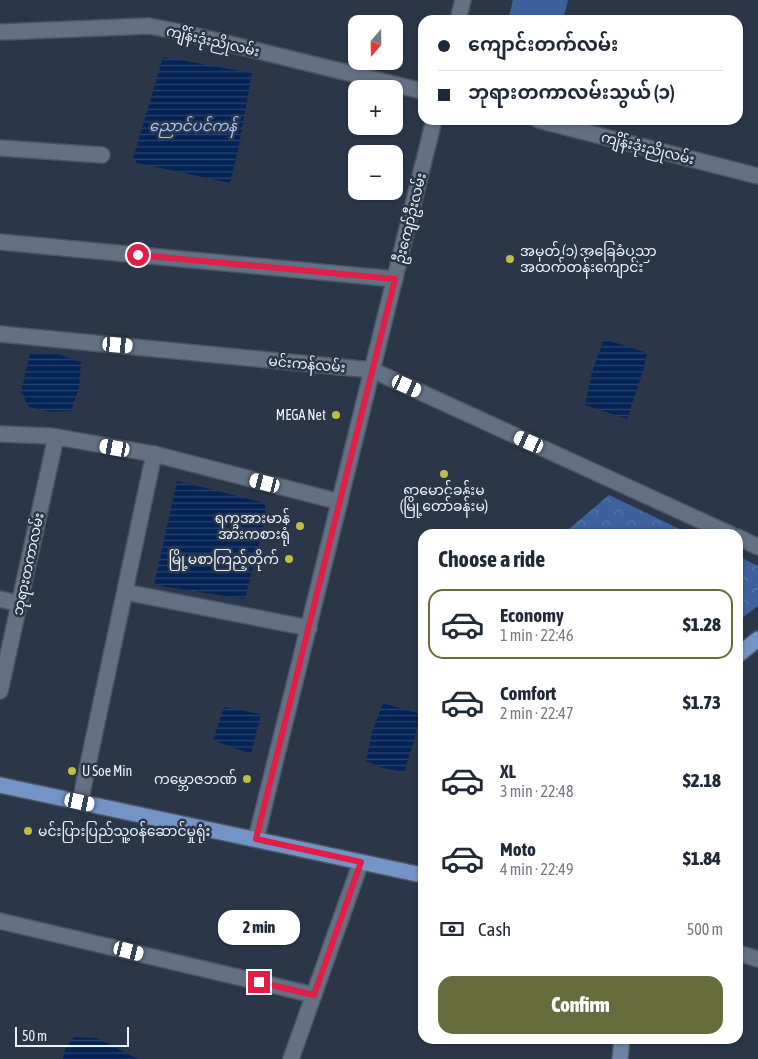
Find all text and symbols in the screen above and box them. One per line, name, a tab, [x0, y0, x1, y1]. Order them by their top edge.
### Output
north arrow	[348, 15, 402, 70]
map controls	[348, 15, 403, 200]
street label: ကျိန်းဒုံးညိုလမ်း	[164, 21, 262, 63]
text: ကျောင်းတက်လမ်း	[468, 33, 618, 55]
button: +	[348, 80, 403, 135]
text: ဘုရားတကာလမ်းသွယ် (၁)	[468, 81, 675, 103]
water label: ညောင်ပင်ကန်	[149, 115, 240, 138]
street label: ကျိန်းဒုံးညိုလမ်း	[599, 127, 697, 171]
button: −	[348, 145, 403, 200]
street label: ဦးကျော်ဦးလမ်း	[389, 171, 433, 266]
place label: အမှတ် (၁) အခြေခံပညာ အထက်တန်းကျောင်း	[520, 241, 657, 279]
route start	[127, 244, 149, 266]
marker: အမှတ် (၁) အခြေခံပညာ အထက်တန်းကျောင်း	[504, 253, 516, 265]
car	[102, 336, 133, 354]
street label: မင်းကန်လမ်း	[267, 351, 346, 379]
car	[390, 373, 423, 399]
place label: MEGA Net	[276, 407, 326, 423]
marker: MEGA Net	[330, 409, 342, 421]
car	[512, 429, 545, 455]
car	[98, 438, 131, 458]
marker: ရာမောင်ခန်းမ (မြို့တော်ခန်းမ)	[438, 468, 450, 480]
car	[248, 472, 281, 494]
place label: ရာမောင်ခန်းမ (မြို့တော်ခန်းမ)	[400, 480, 488, 518]
place label: ရက္ခအားမာန် အားကစားရုံ	[215, 508, 290, 546]
street label: ဘုရားတကာလမ်း	[7, 511, 51, 618]
marker: ရက္ခအားမာန် အားကစားရုံ	[294, 520, 306, 532]
text: Choose a ride	[438, 546, 545, 572]
place label: မြို့မစာကြည့်တိုက်	[169, 549, 279, 571]
marker: မြို့မစာကြည့်တိုက်	[283, 553, 295, 565]
icon: car	[440, 602, 485, 647]
text: Economy	[500, 604, 564, 626]
text: $1.28	[683, 613, 721, 635]
text: 1 min · 22:46	[500, 626, 573, 644]
icon: car	[440, 680, 485, 725]
text: Comfort	[500, 682, 556, 704]
text: $1.73	[683, 691, 721, 713]
text: 2 min · 22:47	[500, 704, 573, 722]
icon: car	[440, 758, 485, 803]
text: XL	[500, 760, 516, 782]
place label: U Soe Min	[82, 763, 132, 779]
marker: U Soe Min	[66, 765, 78, 777]
place label: ကမ္ဘောဇဘဏ်	[154, 769, 237, 791]
text: $2.18	[683, 769, 721, 791]
marker: ကမ္ဘောဇဘဏ်	[241, 773, 253, 785]
text: 3 min · 22:48	[500, 782, 573, 800]
car	[63, 792, 96, 812]
place label: မင်းပြားပြည်သူ့ဝန်ဆောင်မှုရုံး	[38, 821, 210, 843]
marker: မင်းပြားပြည်သူ့ဝန်ဆောင်မှုရုံး	[22, 825, 34, 837]
icon: car	[440, 836, 485, 881]
text: Moto	[500, 838, 536, 860]
text: $1.84	[683, 847, 721, 869]
text: 4 min · 22:49	[500, 860, 573, 878]
callout: 2 min	[218, 910, 300, 944]
icon: cash	[438, 915, 466, 943]
text: 2 min	[243, 918, 275, 936]
text: Cash	[478, 918, 511, 940]
text: 500 m	[687, 920, 723, 938]
car	[112, 940, 145, 962]
route end	[248, 971, 270, 993]
button: Confirm	[438, 976, 723, 1034]
scale bar	[15, 1024, 129, 1047]
text: 50 m	[22, 1028, 47, 1044]

